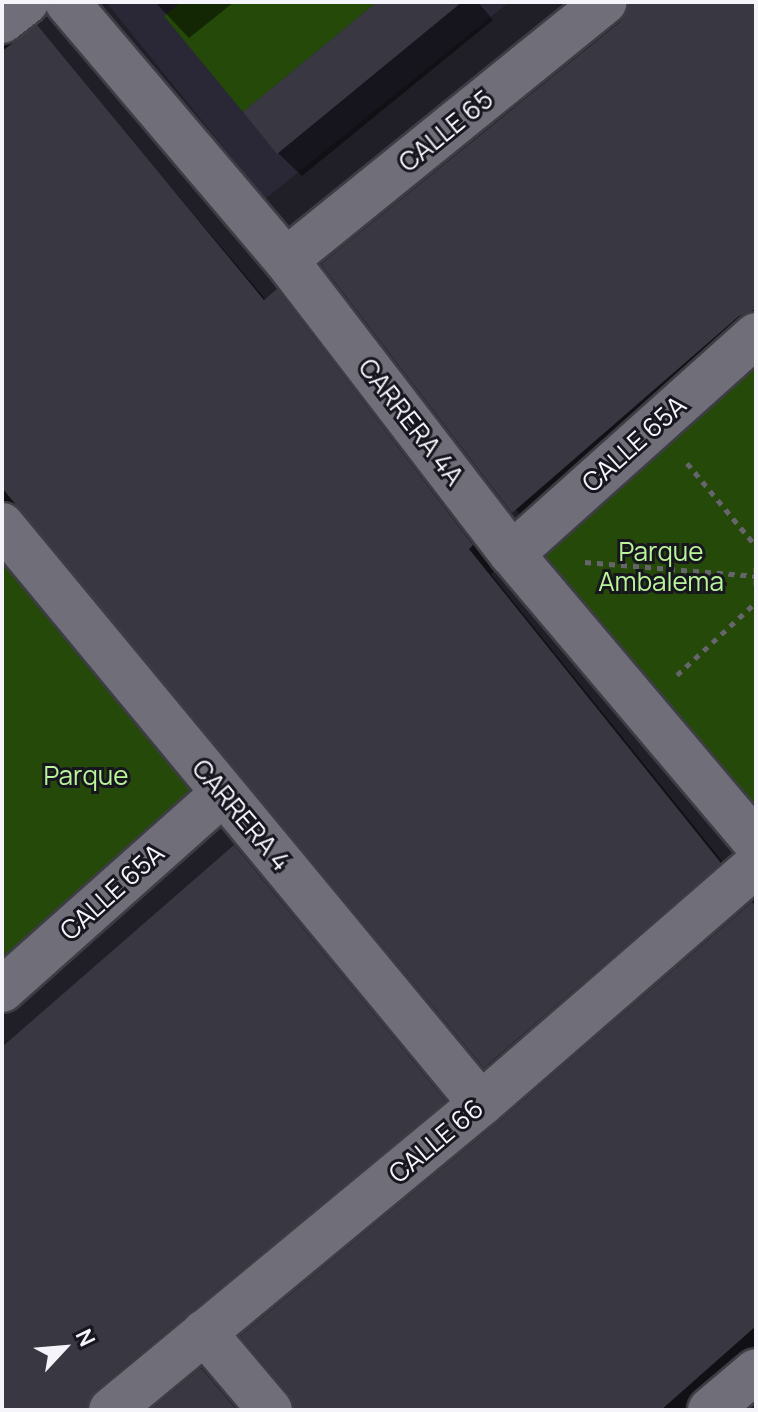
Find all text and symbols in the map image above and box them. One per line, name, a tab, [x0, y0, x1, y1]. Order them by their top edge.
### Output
street label: CALLE 65	[393, 84, 499, 178]
street label: CARRERA 4A	[352, 352, 470, 492]
street label: CALLE 65A	[576, 389, 692, 499]
park label: Parque Ambalema	[598, 536, 724, 598]
street label: CARRERA 4	[185, 753, 297, 877]
park label: Parque	[44, 760, 128, 792]
street label: CALLE 65A	[54, 837, 170, 947]
street label: CALLE 66	[383, 1093, 489, 1189]
north arrow	[24, 1308, 104, 1388]
text: N	[69, 1324, 103, 1351]

